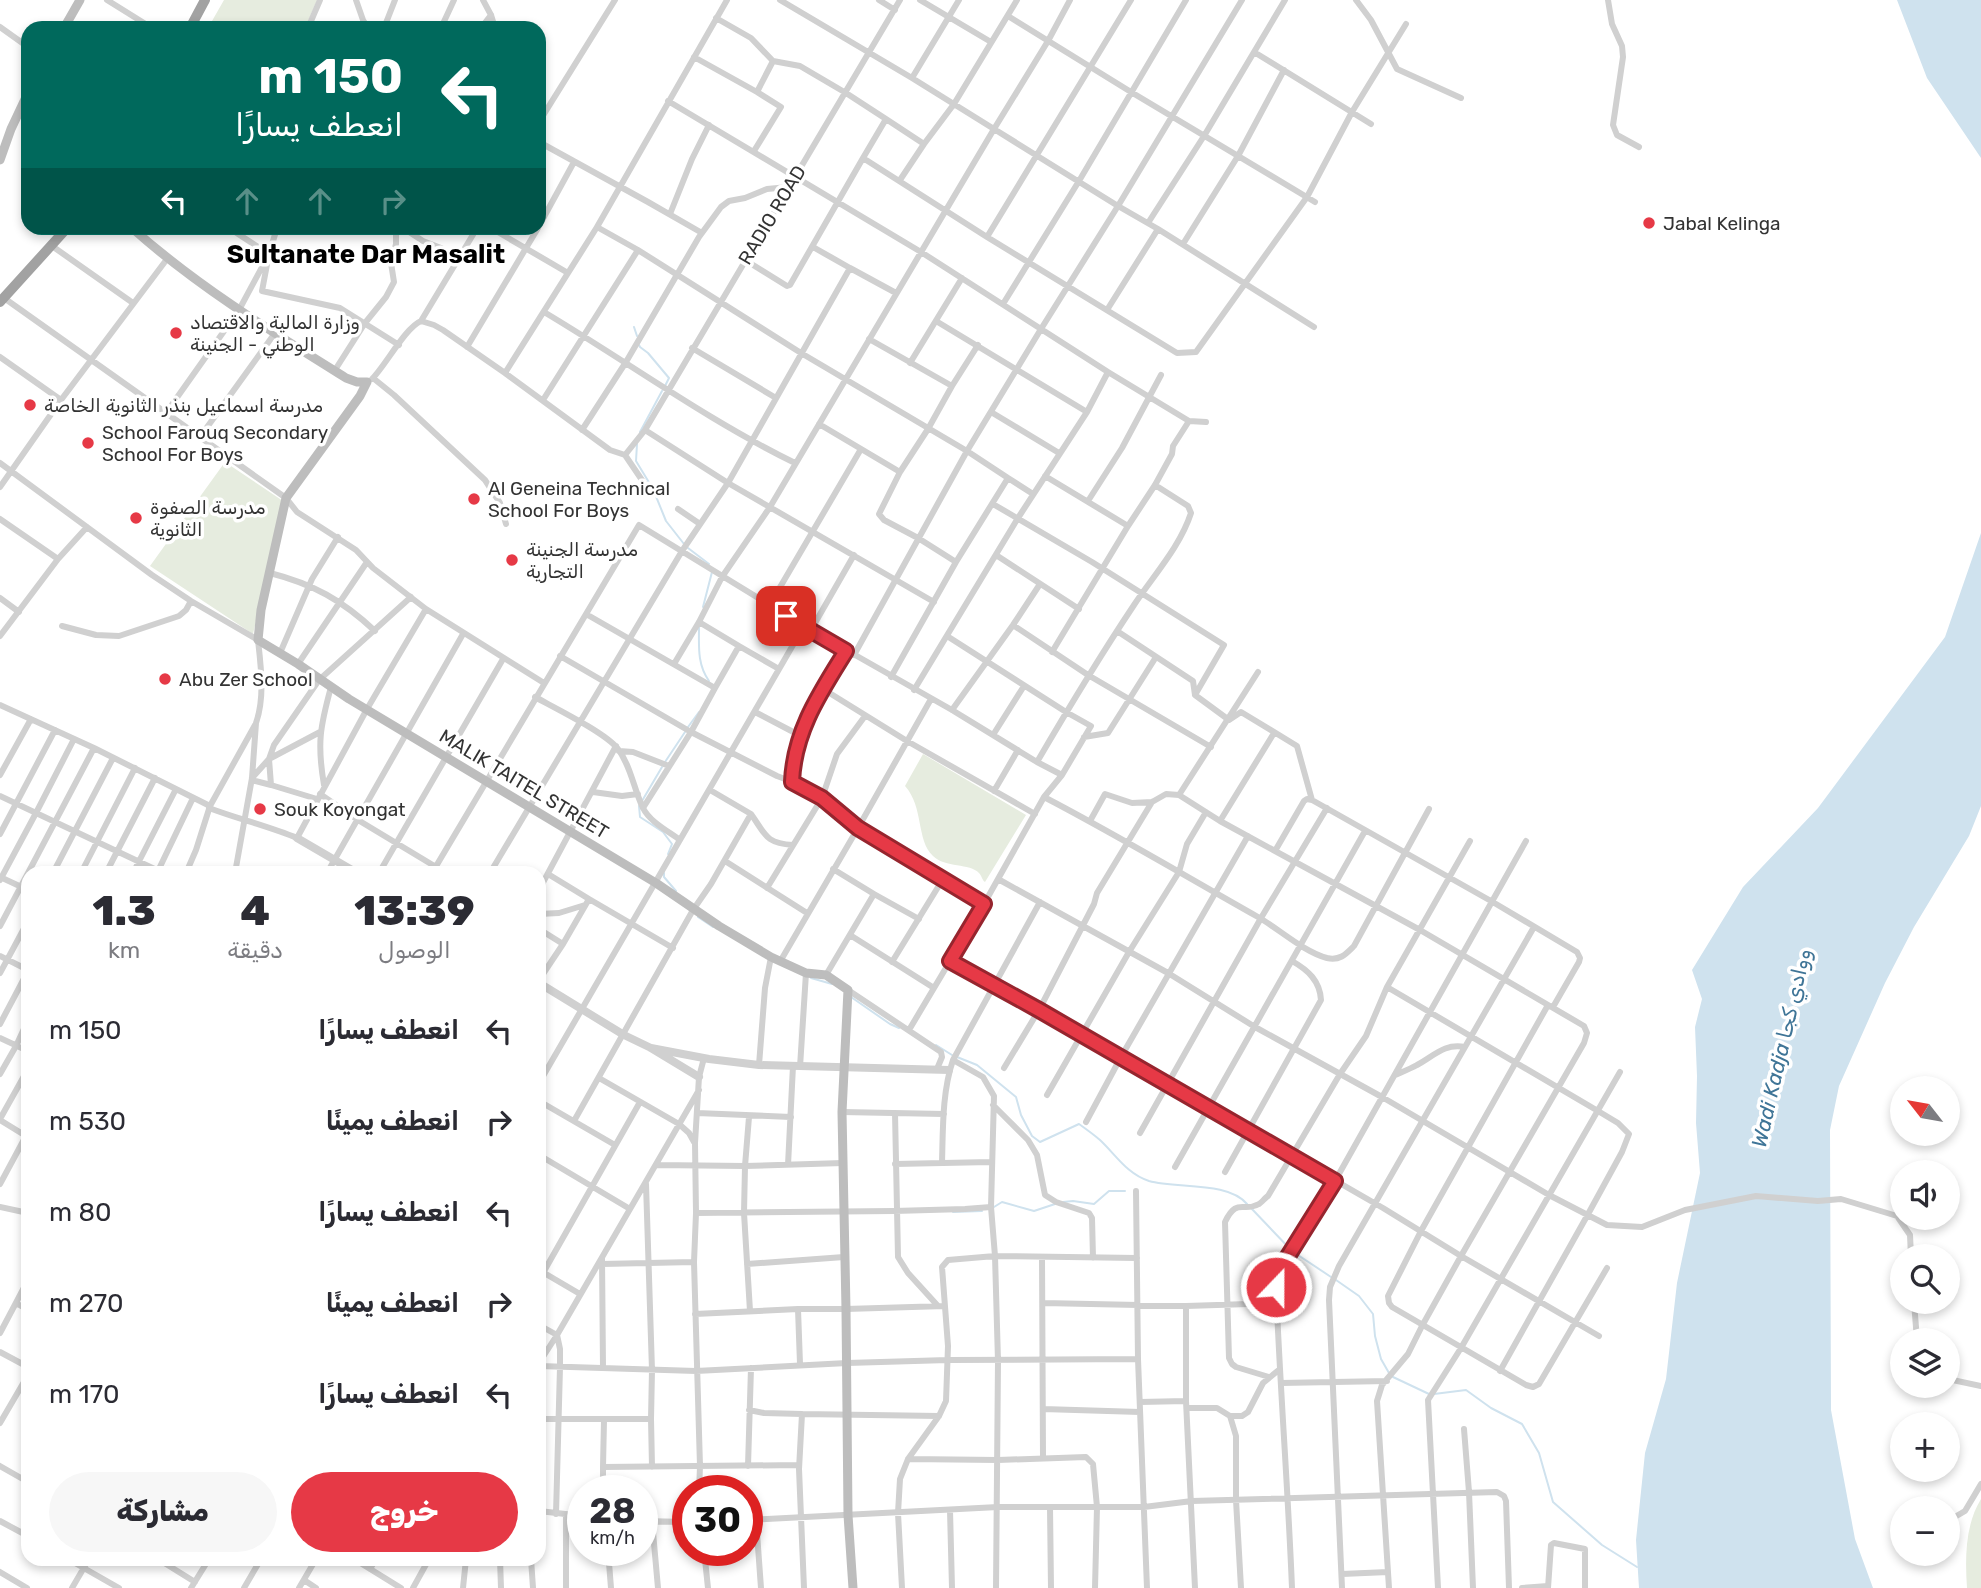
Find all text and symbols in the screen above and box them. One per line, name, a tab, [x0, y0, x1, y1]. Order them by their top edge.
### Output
text: 150 m	[258, 47, 403, 105]
icon: left	[427, 49, 518, 140]
text: انعطف يسارًا	[235, 106, 403, 144]
street label: RADIO ROAD	[733, 161, 811, 269]
icon: left	[155, 182, 193, 220]
icon: ahead	[228, 182, 266, 220]
icon: ahead	[301, 182, 339, 220]
icon: right	[374, 182, 412, 220]
place label: Jabal Kelinga	[1663, 212, 1781, 235]
marker: Jabal Kelinga	[1641, 215, 1657, 231]
district label: Sultanate Dar Masalit	[227, 239, 505, 270]
place label: وزارة المالية والاقتصاد الوطني - الجنينة	[190, 311, 360, 359]
marker: وزارة المالية والاقتصاد الوطني - الجنينة	[168, 325, 184, 341]
place label: مدرسة اسماعيل بنذر الثانوية الخاصة	[44, 394, 323, 417]
marker: مدرسة اسماعيل بنذر الثانوية الخاصة	[22, 397, 38, 413]
place label: School Farouq Secondary School For Boys	[102, 421, 328, 466]
marker: School Farouq Secondary School For Boys	[80, 435, 96, 451]
place label: Al Geneina Technical School For Boys	[488, 477, 670, 522]
marker: Al Geneina Technical School For Boys	[466, 491, 482, 507]
place label: مدرسة الصفوة الثانوية	[150, 496, 266, 541]
marker: مدرسة الصفوة الثانوية	[128, 510, 144, 526]
place label: مدرسة الجنينة التجارية	[526, 538, 638, 583]
marker: مدرسة الجنينة التجارية	[504, 552, 520, 568]
pin	[756, 586, 816, 646]
icon: arrive	[767, 597, 805, 635]
place label: Abu Zer School	[179, 668, 313, 691]
marker: Abu Zer School	[157, 671, 173, 687]
street label: MALIK TAITEL STREET	[435, 724, 613, 844]
place label: Souk Koyongat	[274, 798, 406, 821]
marker: Souk Koyongat	[252, 801, 268, 817]
text: 1.3	[92, 886, 156, 936]
text: 4	[240, 886, 270, 936]
text: 13:39	[354, 886, 475, 936]
text: km	[108, 936, 140, 964]
text: دقيقة	[227, 936, 283, 964]
text: الوصول	[378, 936, 451, 964]
water label: Wadi Kadja ووادي كجا	[1746, 946, 1818, 1150]
icon: left	[480, 1012, 518, 1050]
text: 150 m	[49, 1015, 122, 1046]
text: انعطف يسارًا	[318, 1015, 459, 1046]
north arrow	[1890, 1076, 1960, 1146]
map controls	[1890, 1076, 1960, 1566]
icon: right	[480, 1103, 518, 1141]
text: 530 m	[49, 1106, 126, 1137]
text: انعطف يمينًا	[326, 1106, 459, 1137]
button: sound	[1890, 1160, 1960, 1230]
icon: left	[480, 1194, 518, 1232]
text: 80 m	[49, 1197, 112, 1228]
text: انعطف يسارًا	[318, 1197, 459, 1228]
button: search	[1890, 1244, 1960, 1314]
position arrow	[1239, 1250, 1313, 1324]
icon: right	[480, 1285, 518, 1323]
text: 270 m	[49, 1288, 124, 1319]
text: انعطف يمينًا	[326, 1288, 459, 1319]
button: layers	[1890, 1328, 1960, 1398]
icon: left	[480, 1376, 518, 1414]
text: 170 m	[49, 1379, 119, 1410]
text: انعطف يسارًا	[318, 1379, 459, 1410]
button: +	[1890, 1412, 1960, 1482]
button: مشاركة	[49, 1472, 277, 1552]
button: خروج	[291, 1472, 518, 1552]
speed limit sign: 30	[672, 1475, 763, 1566]
text: 28	[589, 1490, 636, 1532]
button: −	[1890, 1496, 1960, 1566]
text: km/h	[590, 1527, 635, 1549]

